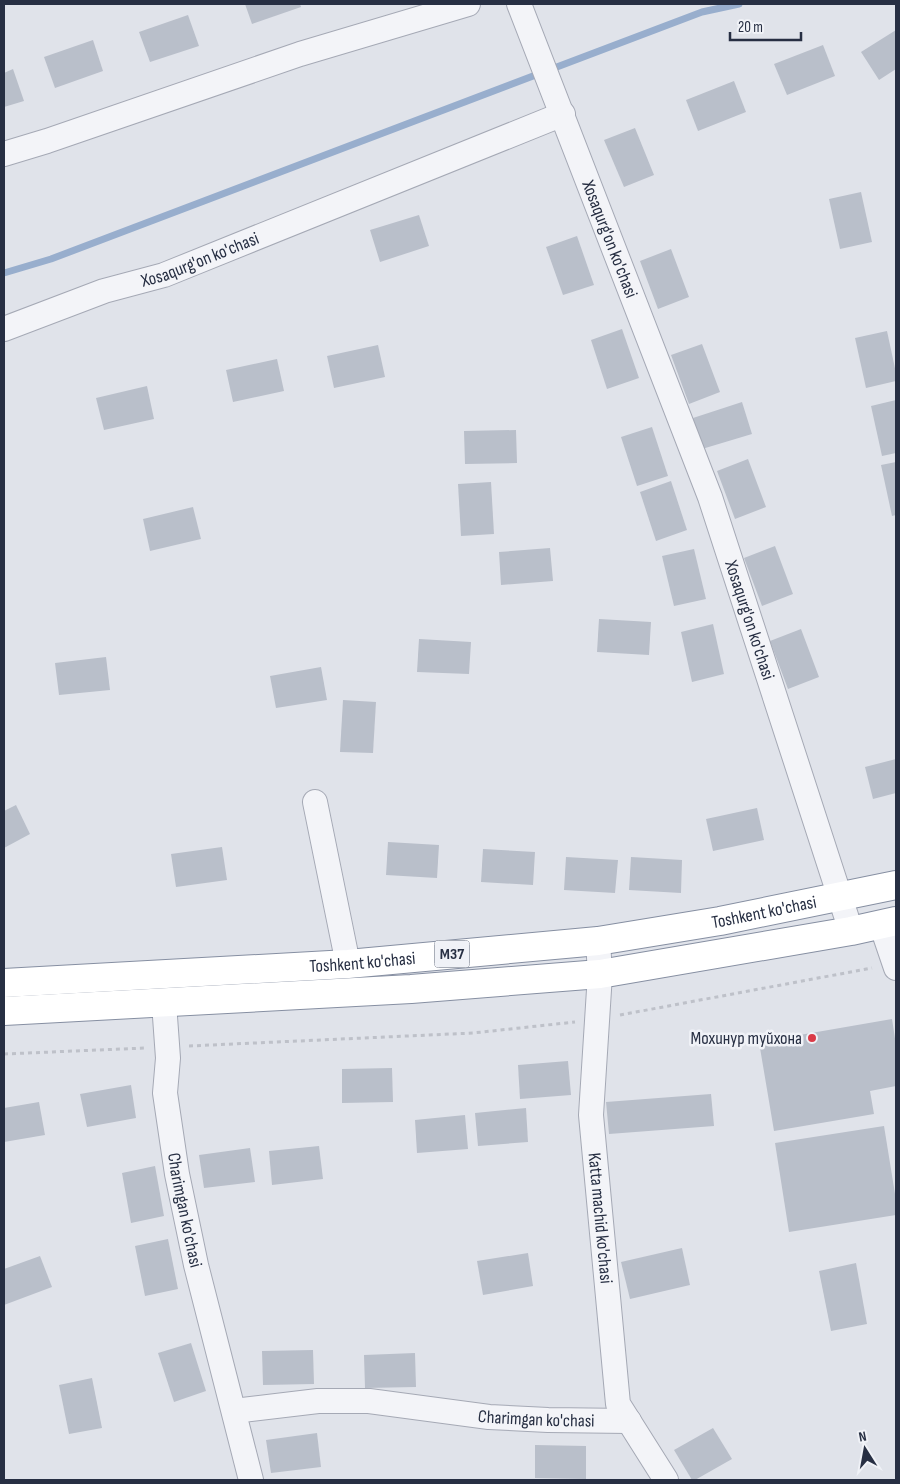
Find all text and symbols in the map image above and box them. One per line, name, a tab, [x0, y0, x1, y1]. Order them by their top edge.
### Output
scale bar	[730, 10, 801, 42]
text: 20 m	[738, 18, 763, 37]
street label: Xosaqurg'on ko'chasi	[577, 176, 642, 301]
street label: Xosaqurg'on ko'chasi	[138, 227, 262, 291]
street label: Xosaqurg'on ko'chasi	[720, 557, 779, 682]
street label: Toshkent ko'chasi	[710, 891, 818, 933]
road number: M37	[434, 941, 470, 968]
street label: Toshkent ko'chasi	[309, 947, 416, 977]
place label: Мохинур туйхона	[691, 1028, 802, 1049]
marker: Мохинур туйхона	[806, 1032, 818, 1044]
street label: Charimgan ko'chasi	[163, 1151, 207, 1270]
street label: Katta machid ko'chasi	[584, 1152, 617, 1285]
street label: Charimgan ko'chasi	[477, 1405, 595, 1431]
north arrow	[840, 1424, 890, 1474]
text: N	[857, 1428, 868, 1446]

